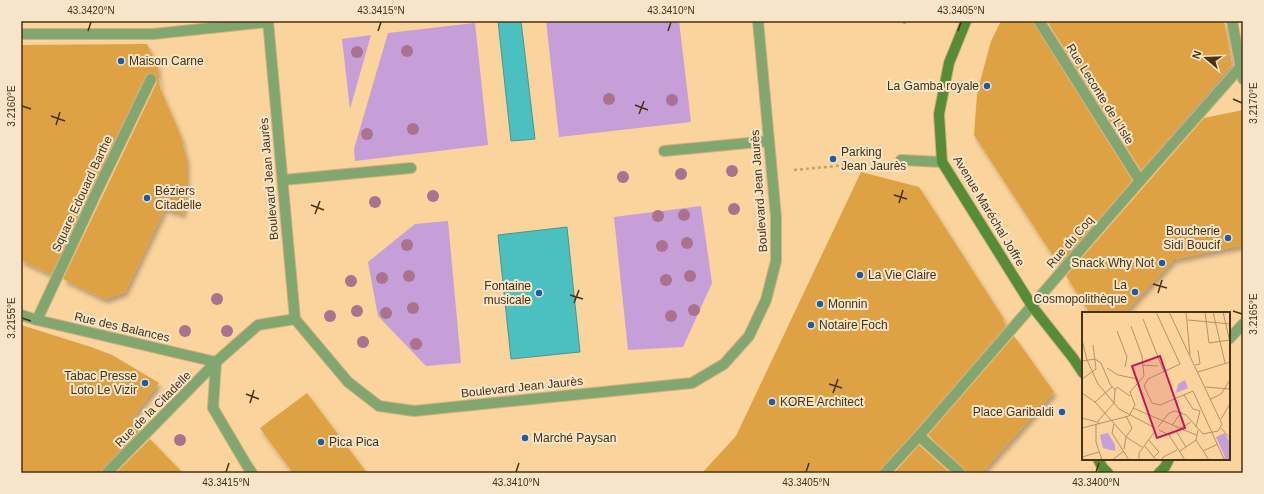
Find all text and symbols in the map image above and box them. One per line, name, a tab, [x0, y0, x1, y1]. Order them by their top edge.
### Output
text: 43.3420°N	[67, 5, 115, 16]
text: 43.3415°N	[357, 5, 405, 16]
text: 43.3410°N	[647, 5, 695, 16]
text: 43.3405°N	[937, 5, 985, 16]
north arrow	[1186, 38, 1226, 78]
street label: Rue Leconte de L'Isle	[1063, 41, 1137, 147]
text: N	[1190, 49, 1204, 60]
place label: Maison Carne	[129, 54, 204, 68]
marker: Maison Carne	[116, 56, 126, 66]
place label: La Gamba royale	[887, 79, 979, 93]
marker: La Gamba royale	[982, 81, 992, 91]
text: 3.2170°E	[1248, 82, 1259, 124]
text: 3.2160°E	[6, 85, 17, 127]
street label: Boulevard Jean Jaurès	[257, 117, 281, 241]
street label: Boulevard Jean Jaurès	[748, 129, 770, 253]
street label: Square Edouard Barthe	[49, 134, 115, 254]
place label: Parking Jean Jaurès	[841, 145, 906, 173]
street label: Avenue Maréchal Joffre	[950, 153, 1028, 269]
marker: Parking Jean Jaurès	[828, 154, 838, 164]
place label: Béziers Citadelle	[155, 184, 202, 212]
marker: Béziers Citadelle	[142, 193, 152, 203]
street label: Rue du Coq	[1044, 213, 1096, 271]
place label: Boucherie Sidi Boucif	[1163, 224, 1221, 252]
marker: Boucherie Sidi Boucif	[1223, 233, 1233, 243]
place label: Snack Why Not	[1071, 256, 1155, 270]
marker: Snack Why Not	[1157, 258, 1167, 268]
place label: La Vie Claire	[868, 268, 937, 282]
marker: La Vie Claire	[855, 270, 865, 280]
place label: La Cosmopolithèque	[1034, 278, 1127, 306]
place label: Fontaine musicale	[484, 279, 531, 307]
marker: La Cosmopolithèque	[1130, 287, 1140, 297]
marker: Fontaine musicale	[534, 288, 544, 298]
text: 3.2165°E	[1248, 293, 1259, 335]
text: 3.2155°E	[6, 297, 17, 339]
place label: Monnin	[828, 297, 867, 311]
marker: Monnin	[815, 299, 825, 309]
street label: Rue des Balances	[73, 309, 171, 345]
inset map	[1082, 312, 1230, 460]
place label: Notaire Foch	[819, 318, 888, 332]
marker: Notaire Foch	[806, 320, 816, 330]
street label: Rue de la Citadelle	[112, 368, 194, 450]
place label: Tabac Presse Loto Le Vizir	[64, 369, 137, 397]
street label: Boulevard Jean Jaurès	[460, 374, 584, 400]
marker: Tabac Presse Loto Le Vizir	[140, 378, 150, 388]
place label: KORE Architect	[780, 395, 864, 409]
marker: KORE Architect	[767, 397, 777, 407]
place label: Place Garibaldi	[973, 405, 1054, 419]
marker: Place Garibaldi	[1057, 407, 1067, 417]
place label: Marché Paysan	[533, 431, 616, 445]
marker: Marché Paysan	[520, 433, 530, 443]
place label: Pica Pica	[329, 435, 379, 449]
marker: Pica Pica	[316, 437, 326, 447]
text: 43.3415°N	[202, 477, 250, 488]
text: 43.3410°N	[492, 477, 540, 488]
text: 43.3405°N	[782, 477, 830, 488]
text: 43.3400°N	[1072, 477, 1120, 488]

